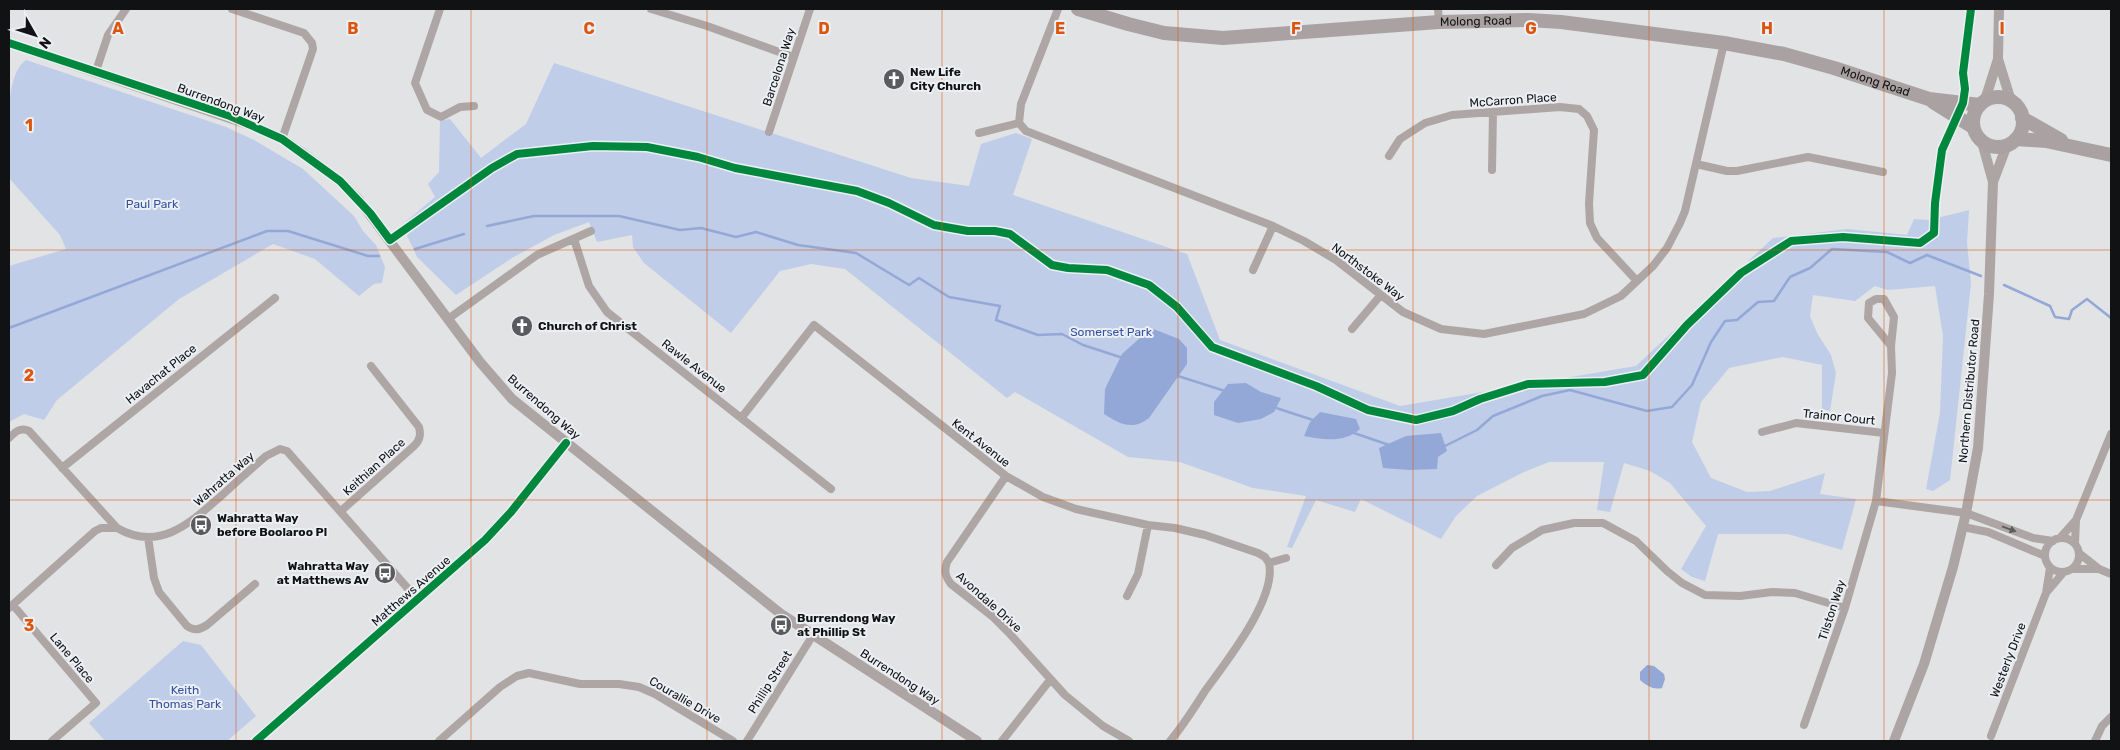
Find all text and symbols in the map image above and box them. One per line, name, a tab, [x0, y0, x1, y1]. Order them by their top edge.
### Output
north arrow	[10, 10, 60, 60]
street label: Molong Road	[1440, 13, 1512, 29]
text: A	[112, 19, 124, 38]
text: B	[347, 19, 359, 38]
text: C	[583, 19, 595, 38]
text: D	[818, 19, 830, 38]
text: E	[1055, 19, 1065, 38]
text: F	[1291, 19, 1301, 38]
text: G	[1525, 19, 1537, 38]
text: H	[1761, 19, 1773, 38]
text: I	[1999, 19, 2005, 38]
street label: Barcelona Way	[760, 26, 798, 108]
text: N	[35, 34, 54, 52]
street label: Molong Road	[1839, 64, 1912, 99]
place label: New Life City Church	[910, 65, 981, 93]
church icon: New Life City Church	[882, 67, 906, 91]
street label: Burrendong Way	[175, 81, 267, 125]
street label: McCarron Place	[1469, 90, 1557, 110]
text: 1	[25, 116, 33, 135]
park label: Paul Park	[126, 197, 179, 211]
street label: Northstoke Way	[1329, 240, 1407, 304]
church icon: Church of Christ	[510, 314, 534, 338]
street label: Northern Distributor Road	[1956, 318, 1982, 464]
place label: Church of Christ	[538, 319, 637, 333]
park label: Somerset Park	[1070, 325, 1153, 339]
street label: Rawle Avenue	[659, 336, 729, 396]
street label: Havachat Place	[123, 341, 199, 407]
text: 2	[24, 366, 34, 385]
street label: Burrendong Way	[505, 372, 584, 443]
street label: Trainor Court	[1802, 406, 1876, 428]
street label: Kent Avenue	[949, 416, 1013, 470]
street label: Keithian Place	[340, 435, 408, 499]
street label: Wahratta Way	[191, 449, 257, 509]
place label: Wahratta Way before Boolaroo Pl	[217, 511, 327, 539]
bus stop icon: Wahratta Way before Boolaroo Pl	[189, 513, 213, 537]
one-way arrow	[2002, 525, 2017, 533]
street label: Matthews Avenue	[369, 553, 453, 629]
place label: Wahratta Way at Matthews Av	[277, 559, 369, 587]
bus stop icon: Wahratta Way at Matthews Av	[373, 561, 397, 585]
street label: Avondale Drive	[953, 569, 1025, 635]
street label: Tilston Way	[1816, 578, 1848, 642]
place label: Burrendong Way at Phillip St	[797, 611, 895, 639]
bus stop icon: Burrendong Way at Phillip St	[769, 613, 793, 637]
text: 3	[24, 616, 34, 635]
street label: Westerly Drive	[1987, 620, 2029, 699]
street label: Lane Place	[47, 630, 97, 686]
street label: Burrendong Way	[858, 646, 943, 708]
street label: Phillip Street	[745, 648, 795, 716]
street label: Courallie Drive	[647, 674, 724, 726]
park label: Keith Thomas Park	[149, 683, 222, 711]

